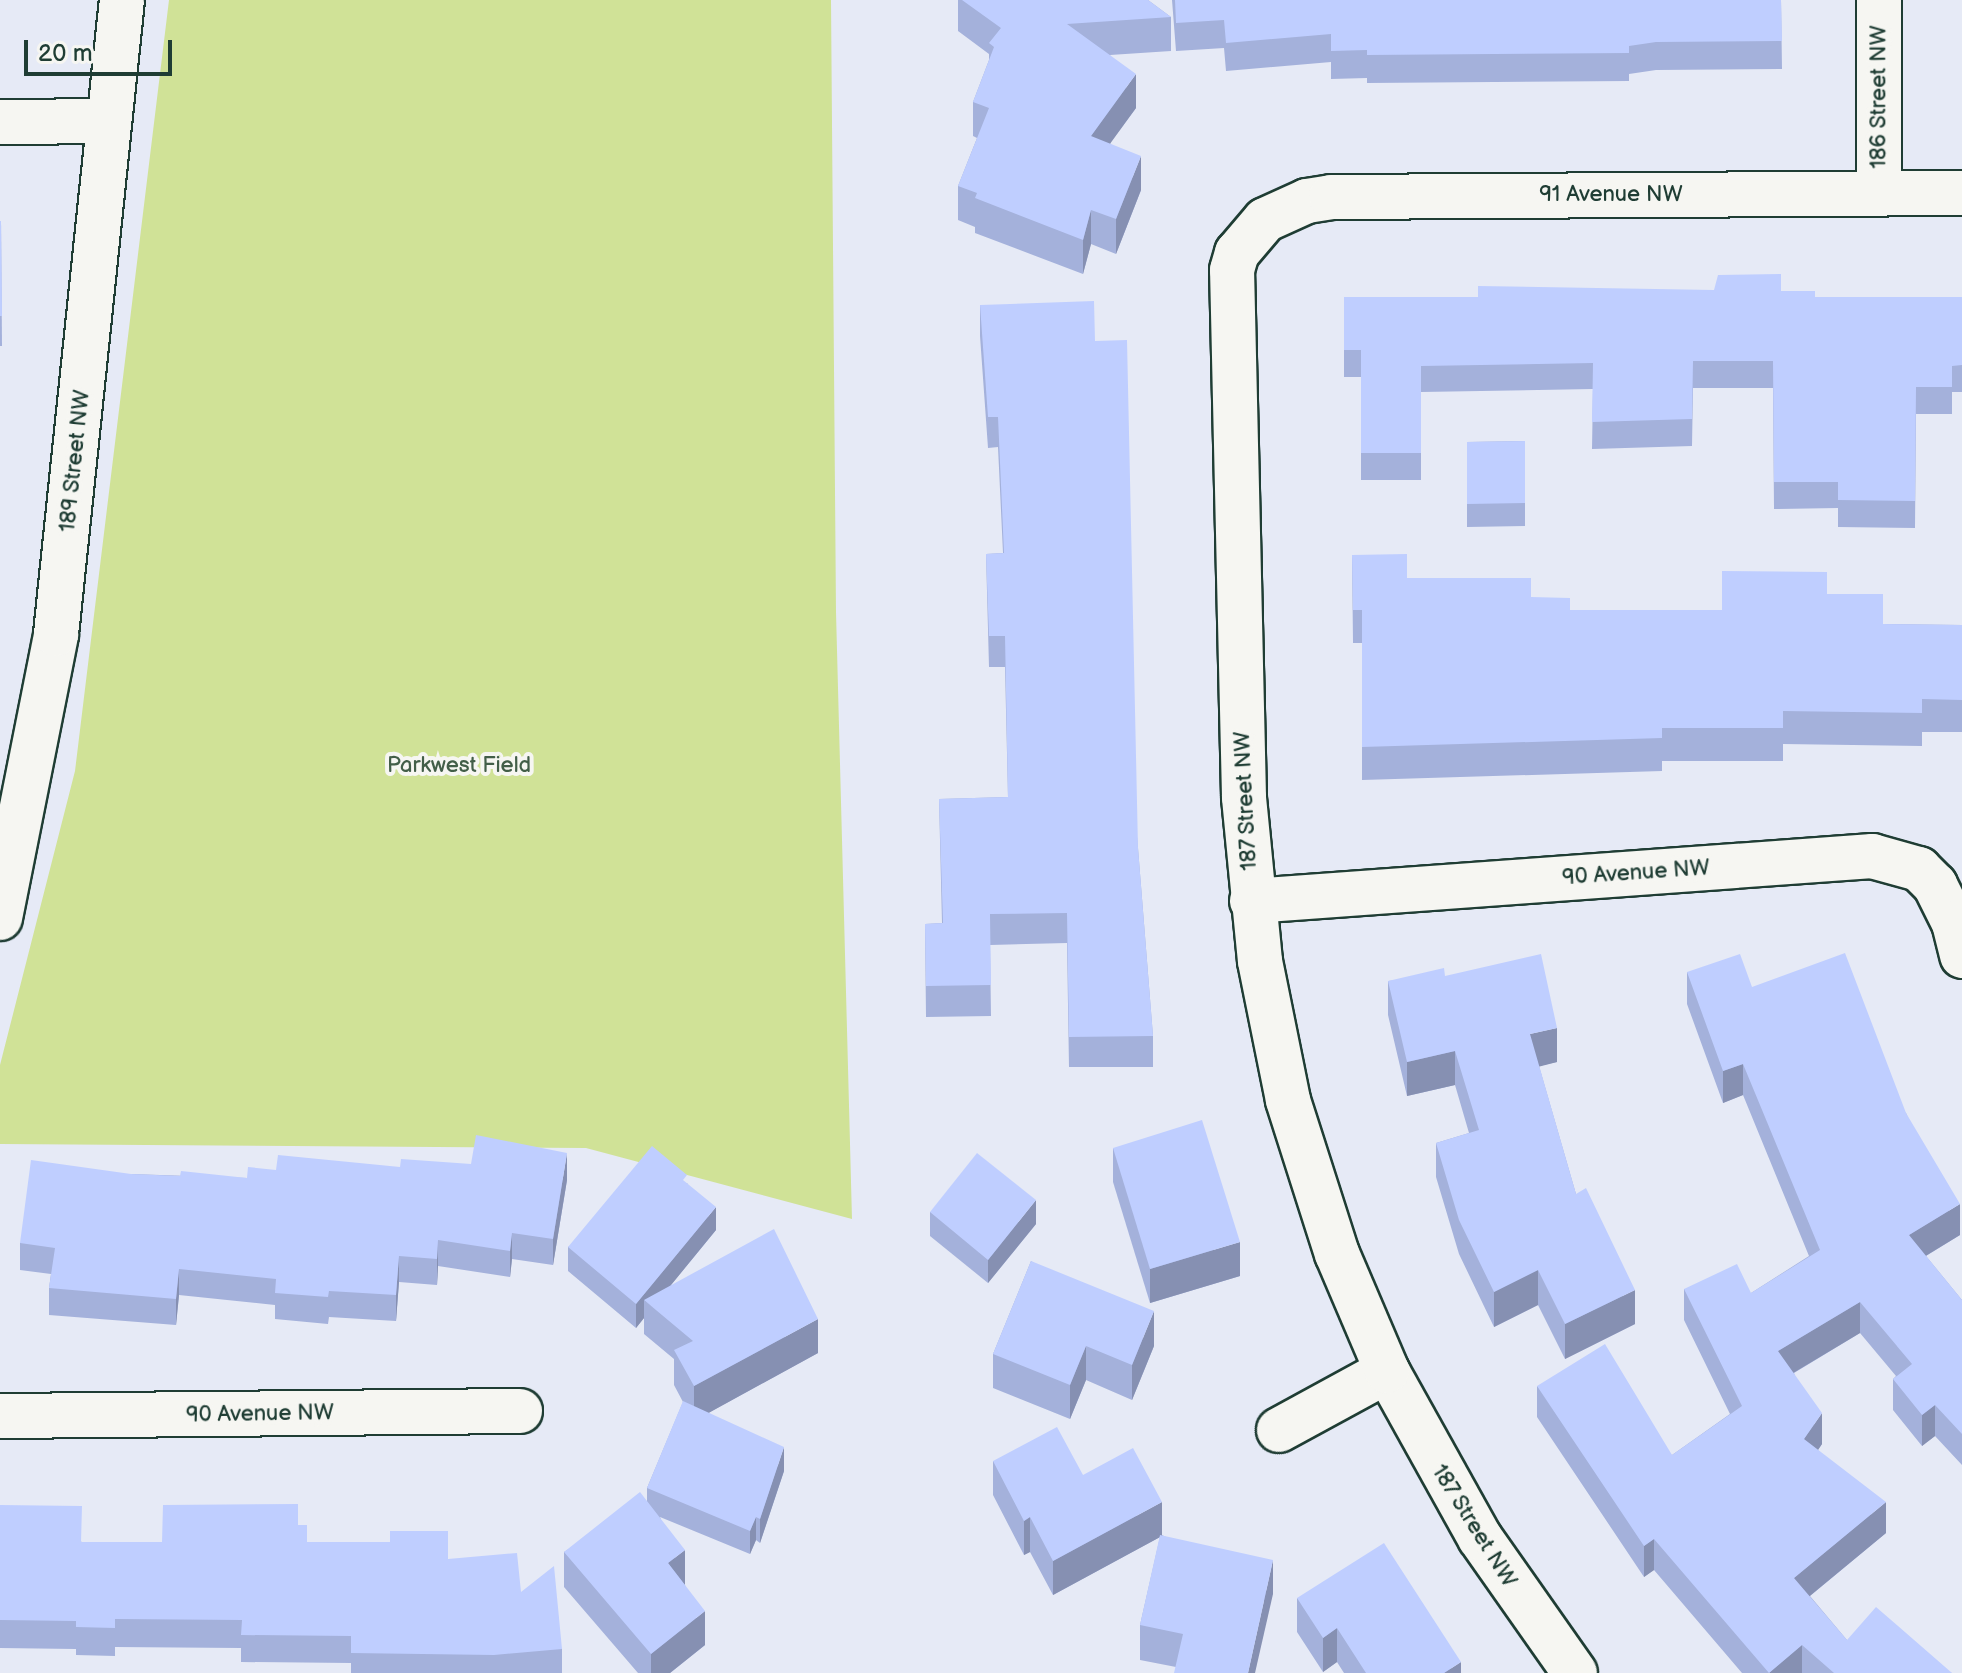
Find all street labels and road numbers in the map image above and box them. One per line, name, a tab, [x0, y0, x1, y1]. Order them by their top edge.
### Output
street label: 186 Street NW	[1866, 25, 1892, 169]
street label: 91 Avenue NW	[1539, 182, 1683, 208]
street label: 189 Street NW	[54, 388, 96, 534]
street label: 187 Street NW	[1229, 730, 1263, 872]
street label: 90 Avenue NW	[1561, 855, 1711, 891]
street label: 90 Avenue NW	[186, 1400, 334, 1428]
street label: 187 Street NW	[1425, 1459, 1523, 1593]

